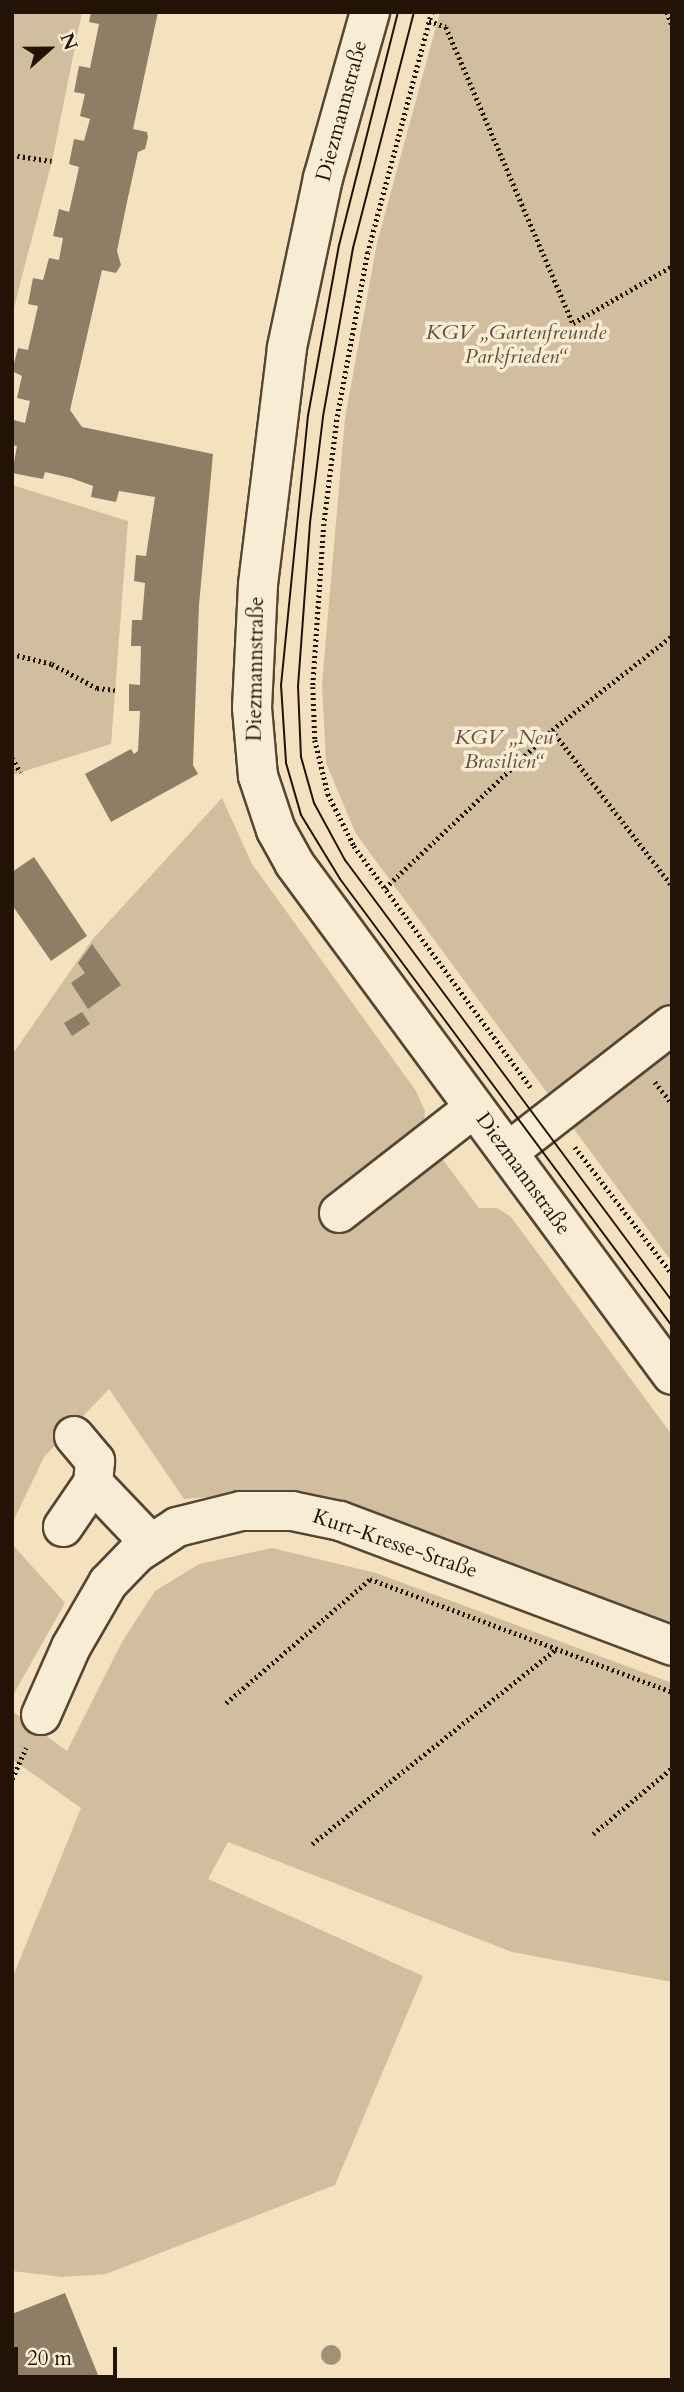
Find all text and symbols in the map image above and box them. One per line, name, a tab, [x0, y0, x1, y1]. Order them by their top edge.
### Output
north arrow	[14, 14, 84, 84]
text: N	[54, 29, 84, 54]
street label: Diezmannstraße	[311, 38, 373, 184]
park label: KGV „Gartenfreunde Parkfrieden“	[426, 320, 606, 370]
street label: Diezmannstraße	[242, 596, 270, 742]
park label: KGV „Neu Brasilien“	[455, 725, 553, 775]
street label: Diezmannstraße	[470, 1108, 576, 1240]
street label: Kurt-Kresse-Straße	[309, 1504, 481, 1584]
scale bar	[18, 2332, 121, 2376]
text: 20 m	[27, 2344, 72, 2373]

